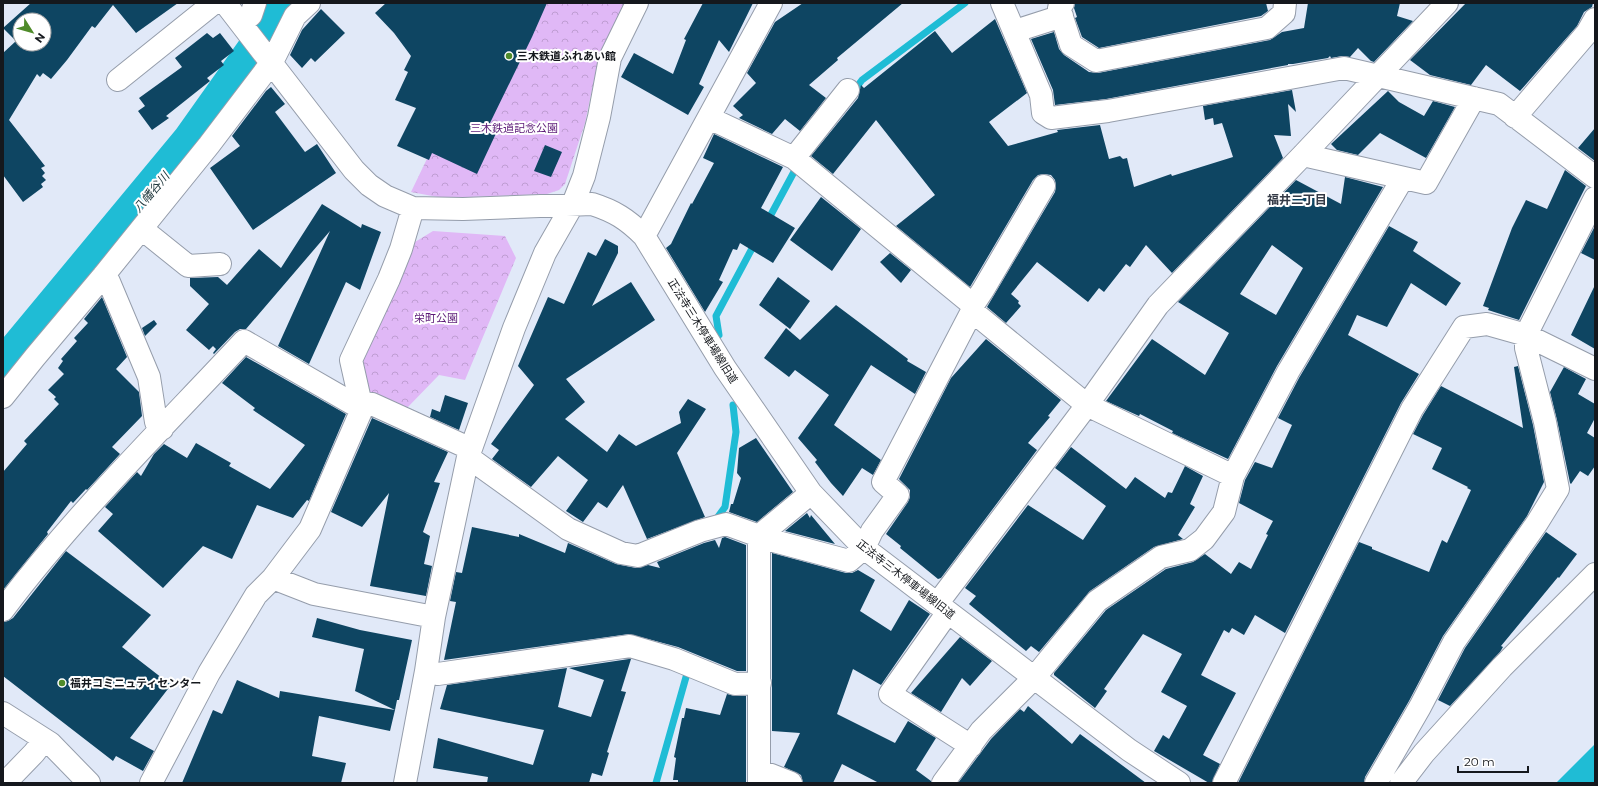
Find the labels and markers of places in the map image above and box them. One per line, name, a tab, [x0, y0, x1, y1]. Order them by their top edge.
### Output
place label: 三木鉄道ふれあい館	[517, 49, 616, 63]
marker: 三木鉄道ふれあい館	[504, 51, 514, 61]
place label: 福井コミニュティセンター	[70, 676, 201, 690]
marker: 福井コミニュティセンター	[57, 678, 67, 688]

